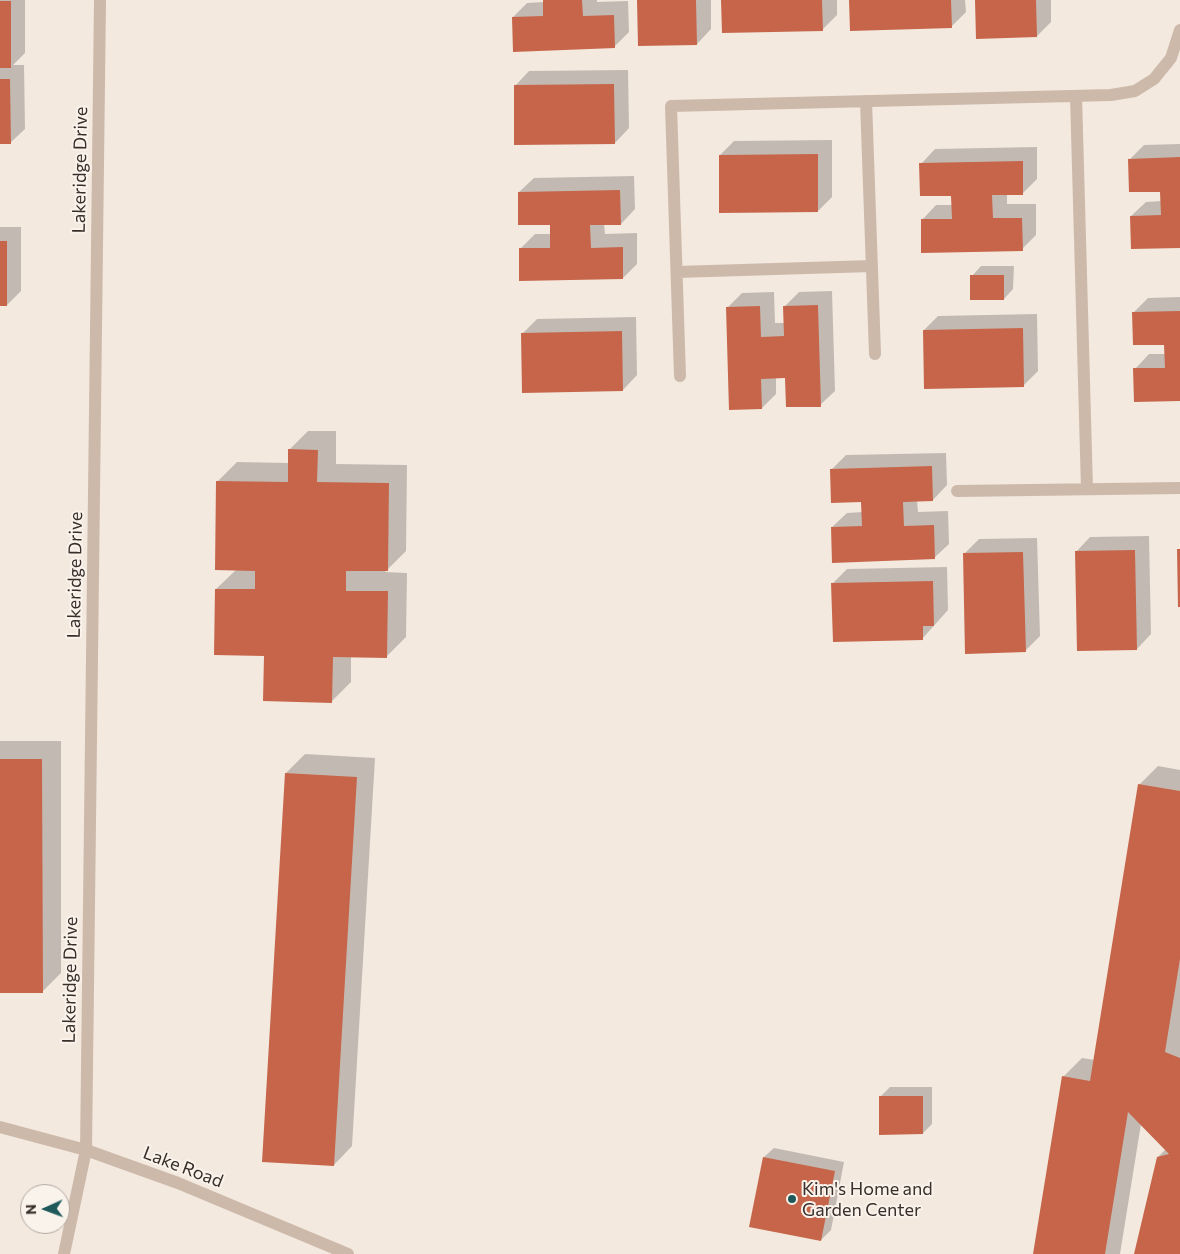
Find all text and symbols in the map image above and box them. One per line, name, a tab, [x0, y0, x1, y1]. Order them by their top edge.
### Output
street label: Lakeridge Drive	[68, 106, 92, 234]
street label: Lakeridge Drive	[63, 511, 87, 639]
street label: Lakeridge Drive	[58, 916, 82, 1044]
street label: Lake Road	[140, 1142, 226, 1192]
place label: Kim's Home and Garden Center	[802, 1178, 933, 1220]
north arrow	[20, 1184, 70, 1234]
marker: Kim's Home and Garden Center	[786, 1193, 798, 1205]
text: N	[22, 1204, 39, 1215]

